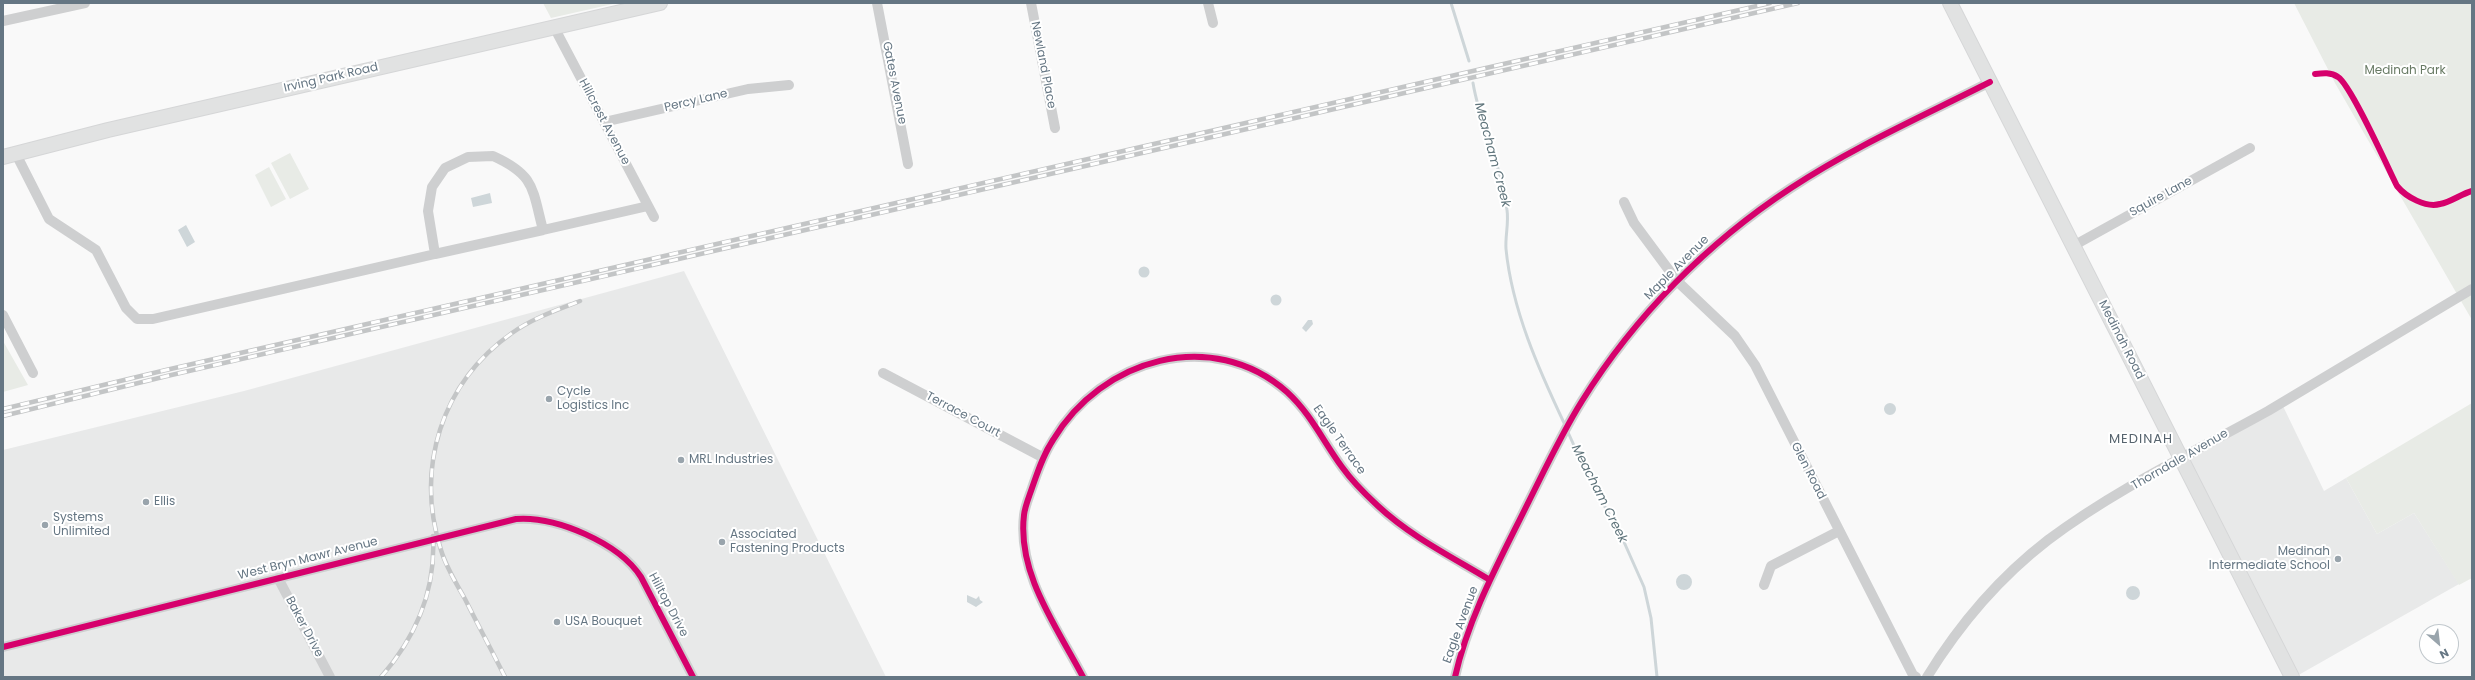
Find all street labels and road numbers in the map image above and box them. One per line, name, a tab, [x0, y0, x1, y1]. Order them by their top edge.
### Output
street label: Newland Place	[1027, 20, 1059, 110]
street label: Gates Avenue	[879, 41, 909, 125]
street label: Irving Park Road	[282, 60, 380, 96]
street label: Hillcrest Avenue	[575, 77, 633, 167]
street label: Percy Lane	[663, 87, 729, 115]
street label: Squire Lane	[2127, 174, 2195, 220]
street label: Maple Avenue	[1642, 233, 1712, 303]
street label: Medinah Road	[2095, 298, 2147, 382]
street label: Terrace Court	[923, 389, 1003, 441]
street label: Eagle Terrace	[1310, 402, 1368, 478]
street label: Thorndale Avenue	[2129, 427, 2231, 493]
street label: Glen Road	[1788, 440, 1828, 502]
street label: West Bryn Mawr Avenue	[237, 535, 379, 583]
street label: Hilltop Drive	[645, 570, 691, 640]
street label: Eagle Avenue	[1440, 584, 1482, 666]
street label: Baker Drive	[282, 594, 326, 660]

